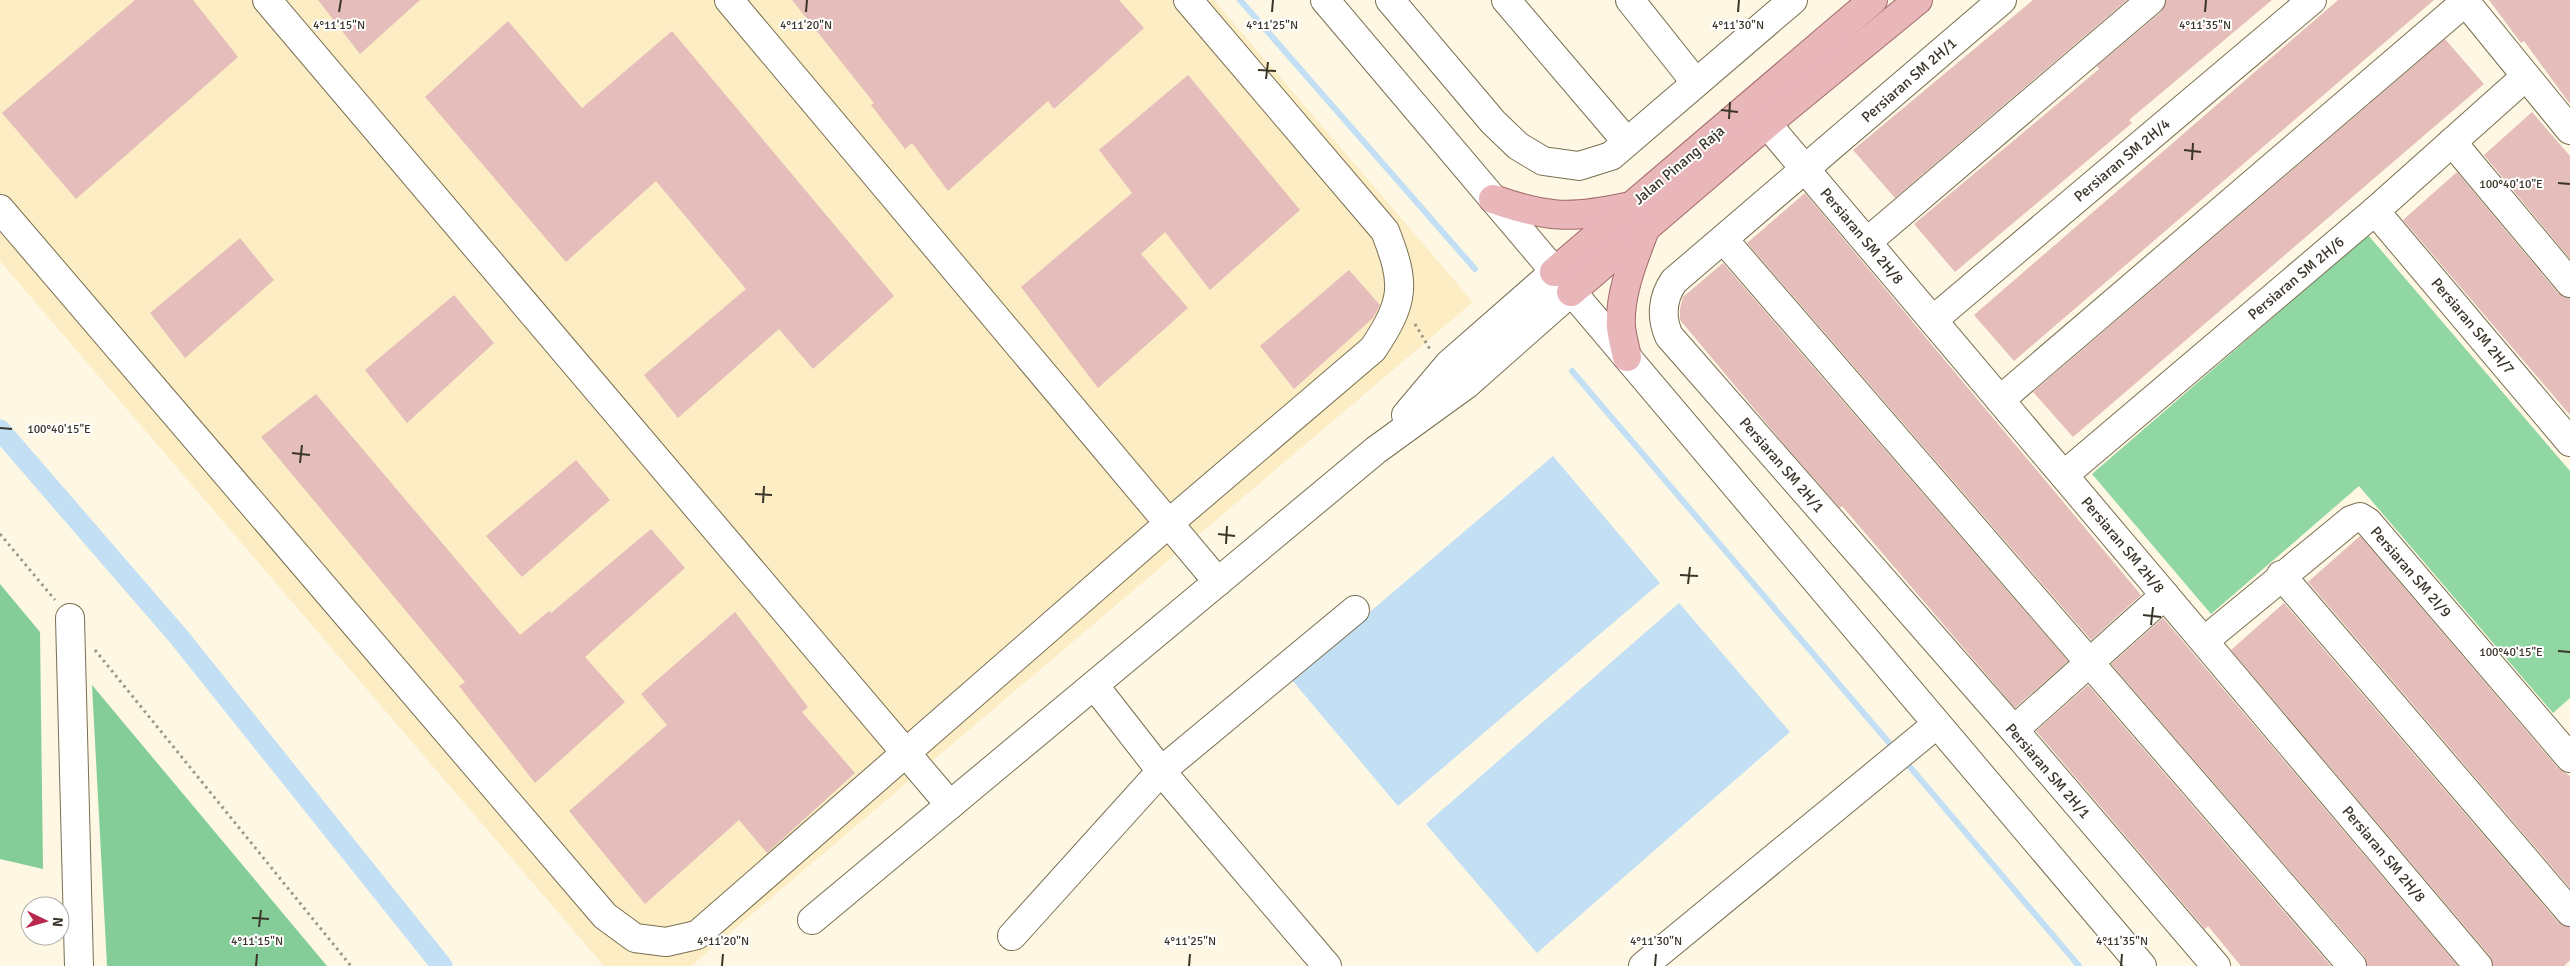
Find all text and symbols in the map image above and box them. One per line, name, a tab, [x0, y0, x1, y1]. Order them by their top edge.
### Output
text: 4°11'15"N	[313, 18, 365, 33]
text: 4°11'20"N	[780, 18, 832, 33]
text: 4°11'25"N	[1246, 18, 1298, 33]
text: 4°11'30"N	[1712, 18, 1764, 33]
text: 4°11'35"N	[2179, 18, 2231, 33]
street label: Persiaran SM 2H/1	[1858, 34, 1960, 126]
street label: Persiaran SM 2H/4	[2070, 115, 2174, 205]
street label: Jalan Pinang Raja	[1630, 122, 1728, 208]
text: 100°40'10"E	[2479, 177, 2543, 192]
street label: Persiaran SM 2H/8	[1817, 184, 1907, 288]
street label: Persiaran SM 2H/6	[2244, 233, 2348, 323]
street label: Persiaran SM 2H/7	[2428, 274, 2518, 378]
street label: Persiaran SM 2H/1	[1736, 414, 1828, 516]
text: 100°40'15"E	[27, 422, 91, 437]
street label: Persiaran SM 2H/8	[2078, 493, 2168, 597]
street label: Persiaran SM 2I/9	[2367, 523, 2455, 621]
text: 100°40'15"E	[2479, 645, 2543, 660]
street label: Persiaran SM 2H/1	[2002, 720, 2094, 822]
street label: Persiaran SM 2H/8	[2339, 802, 2429, 906]
north arrow	[20, 896, 70, 946]
text: N	[49, 916, 66, 928]
text: 4°11'15"N	[231, 934, 283, 949]
text: 4°11'20"N	[697, 934, 749, 949]
text: 4°11'25"N	[1164, 934, 1216, 949]
text: 4°11'30"N	[1630, 934, 1682, 949]
text: 4°11'35"N	[2096, 934, 2148, 949]

